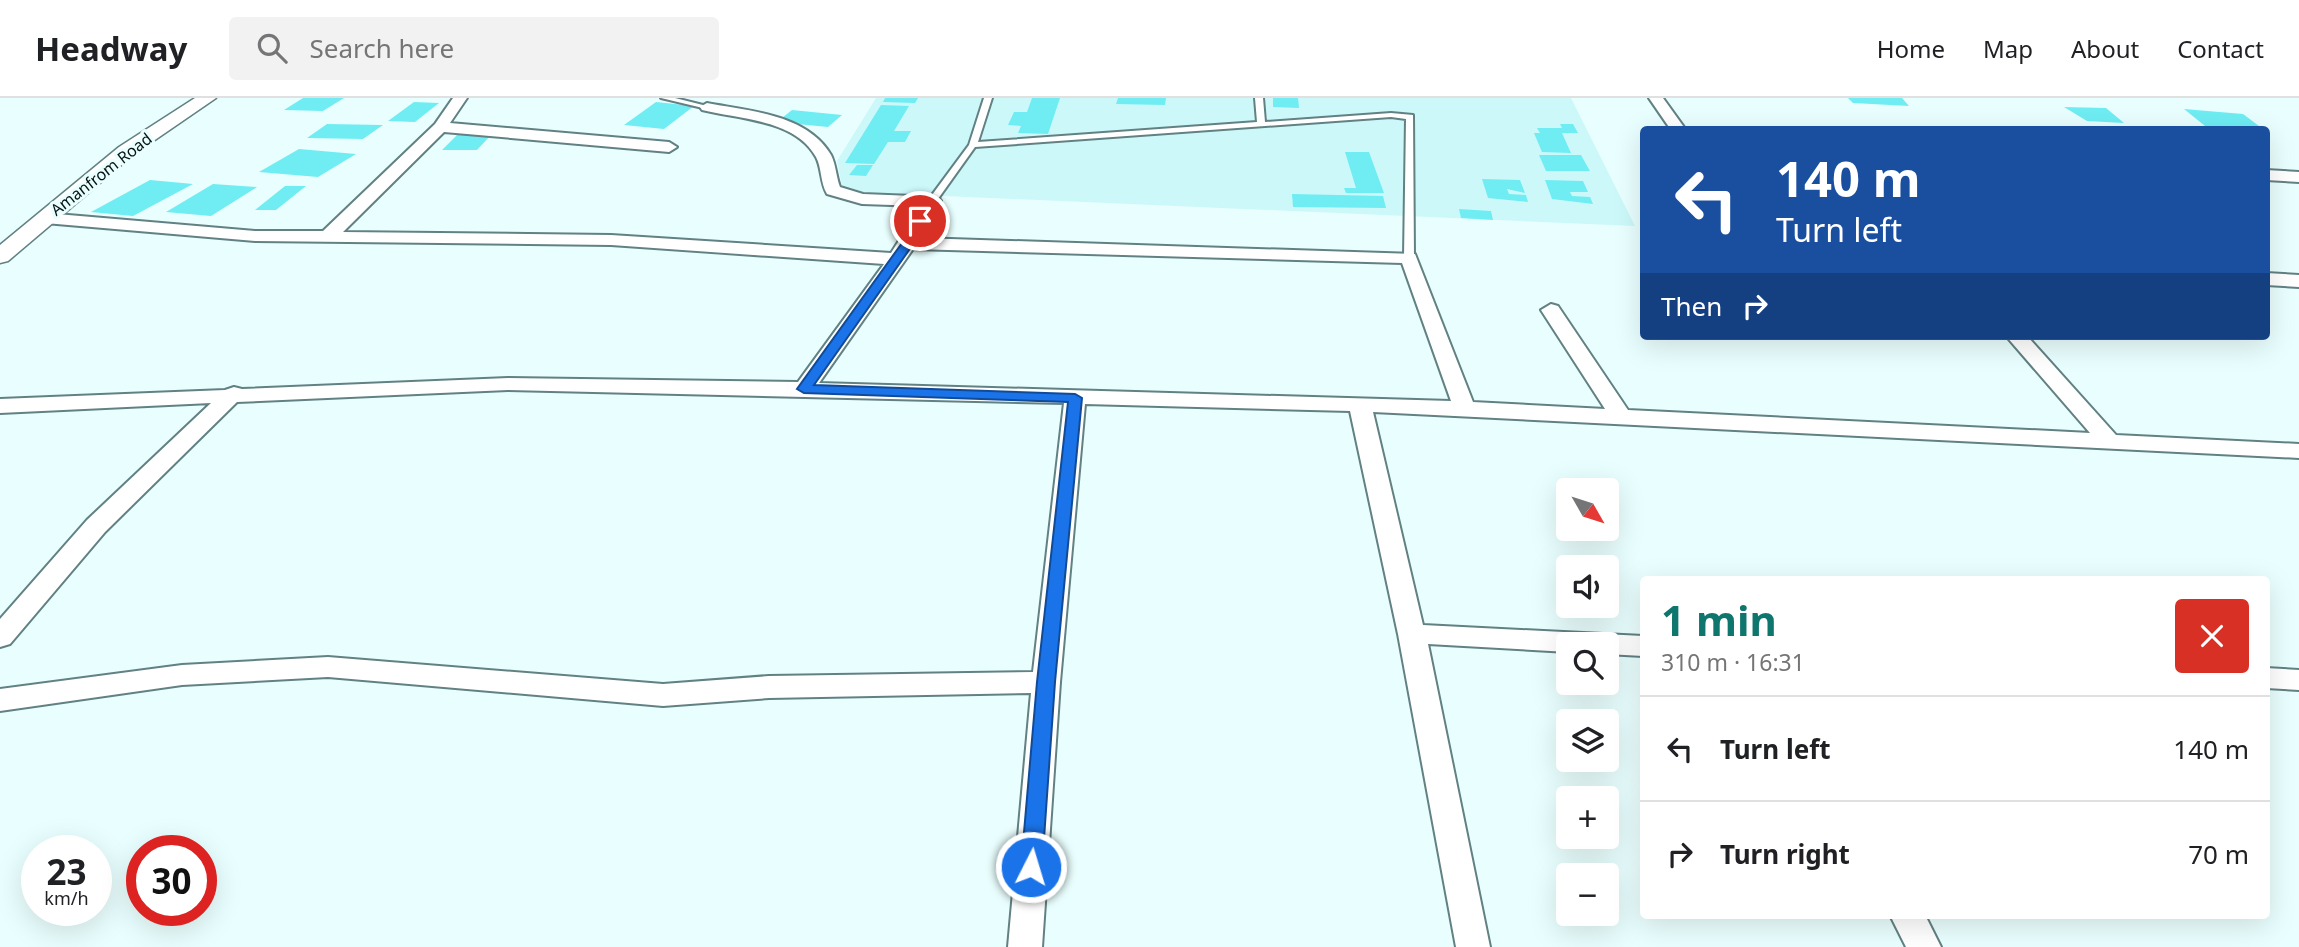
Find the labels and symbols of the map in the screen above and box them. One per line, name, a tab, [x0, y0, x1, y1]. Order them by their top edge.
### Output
street label: Amanfrom Road	[46, 127, 156, 221]
pin	[890, 191, 950, 251]
north arrow	[1556, 478, 1619, 541]
position arrow	[994, 830, 1068, 904]
speed limit sign: 30	[126, 835, 217, 926]

